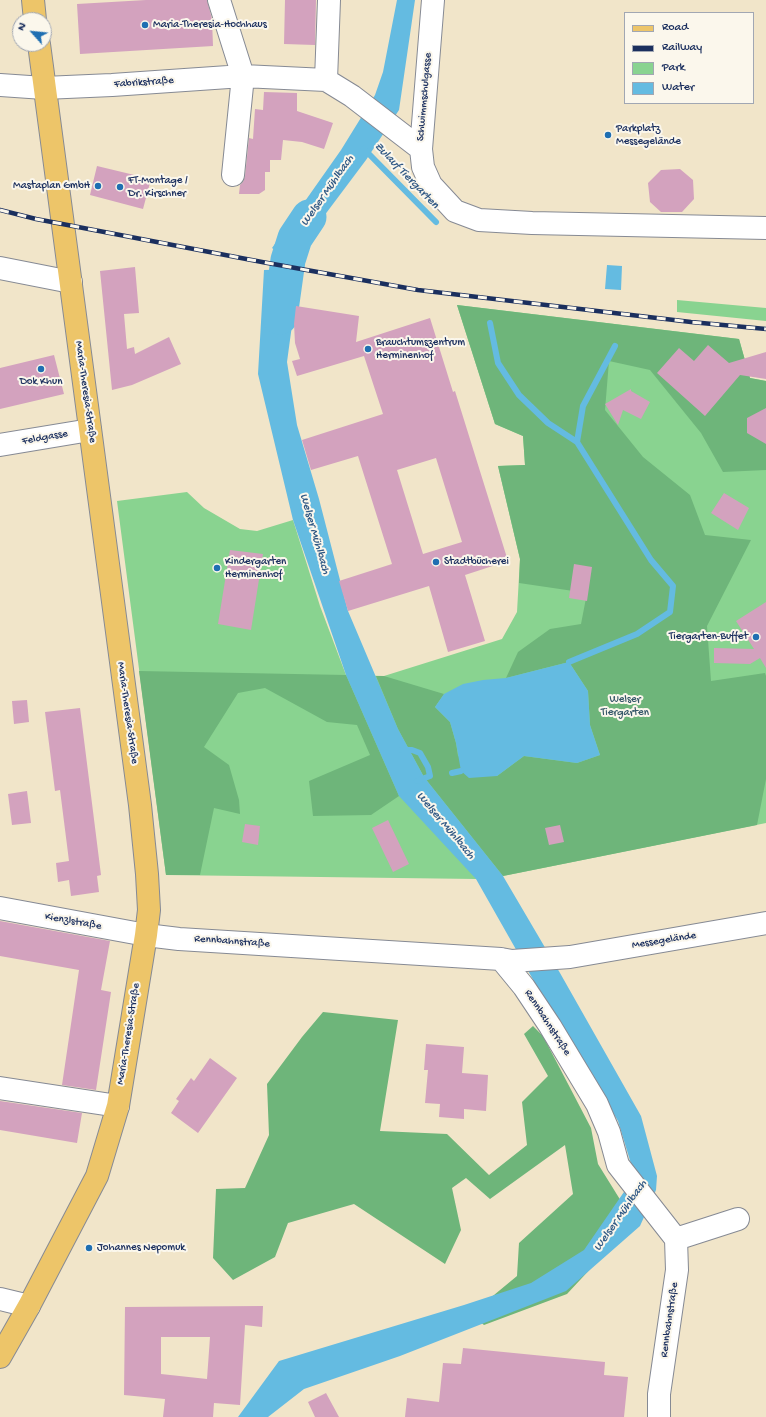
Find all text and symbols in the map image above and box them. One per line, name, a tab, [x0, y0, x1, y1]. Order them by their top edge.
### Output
north arrow	[12, 12, 52, 52]
legend	[624, 12, 754, 104]
place label: Maria-Theresia-Hochhaus	[153, 18, 267, 32]
marker: Maria-Theresia-Hochhaus	[140, 20, 150, 30]
text: N	[15, 21, 29, 33]
text: Road	[662, 21, 688, 35]
text: Railway	[662, 41, 702, 55]
street label: Schwimmschulgasse	[415, 52, 435, 142]
text: Park	[662, 61, 685, 75]
street label: Fabrikstraße	[114, 74, 174, 92]
text: Water	[662, 81, 694, 95]
place label: Parkplatz Messegelände	[616, 122, 681, 148]
marker: Parkplatz Messegelände	[603, 130, 613, 140]
water label: Zulauf Tiergarten	[371, 140, 441, 212]
water label: Welser Mühlbach	[298, 153, 358, 229]
place label: FT-Montage / Dr. Kirschner	[128, 174, 188, 200]
place label: Mastaplan GmbH	[13, 179, 90, 193]
marker: Mastaplan GmbH	[93, 181, 103, 191]
marker: FT-Montage / Dr. Kirschner	[115, 182, 125, 192]
place label: Brauchtumszentrum Herminenhof	[376, 336, 465, 362]
street label: Maria-Theresia-Straße	[71, 340, 99, 444]
marker: Brauchtumszentrum Herminenhof	[363, 344, 373, 354]
marker: Dok Khun	[36, 364, 46, 374]
place label: Dok Khun	[20, 375, 62, 389]
street label: Feldgasse	[21, 427, 69, 449]
water label: Welser Mühlbach	[296, 492, 332, 576]
place label: Kindergarten Herminenhof	[225, 555, 286, 581]
place label: Stadtbücherei	[444, 555, 509, 569]
marker: Stadtbücherei	[431, 557, 441, 567]
marker: Kindergarten Herminenhof	[212, 563, 222, 573]
place label: Tiergarten-Buffet	[669, 630, 748, 644]
marker: Tiergarten-Buffet	[751, 632, 761, 642]
street label: Maria-Theresia-Straße	[113, 661, 141, 765]
park label: Welser Tiergarten	[601, 693, 649, 719]
water label: Welser Mühlbach	[413, 789, 477, 863]
street label: Kienzlstraße	[44, 911, 102, 933]
street label: Messegelände	[631, 929, 697, 953]
street label: Rennbahnstraße	[194, 933, 270, 951]
street label: Maria-Theresia-Straße	[114, 982, 144, 1086]
street label: Rennbahnstraße	[521, 988, 573, 1058]
water label: Welser Mühlbach	[591, 1178, 651, 1254]
place label: Johannes Nepomuk	[97, 1241, 185, 1255]
marker: Johannes Nepomuk	[84, 1243, 94, 1253]
street label: Rennbahnstraße	[658, 1282, 682, 1358]

